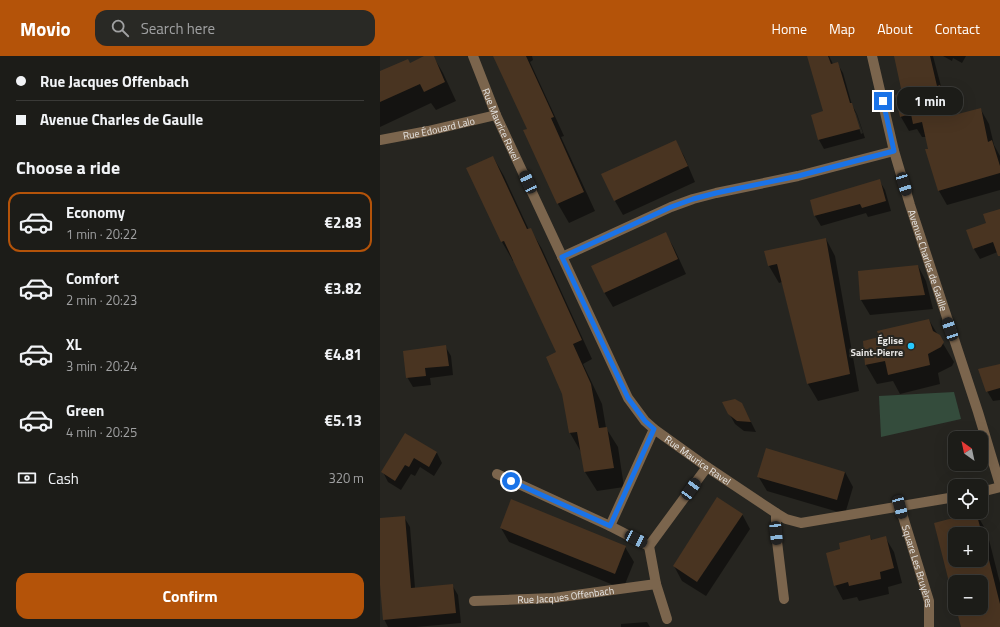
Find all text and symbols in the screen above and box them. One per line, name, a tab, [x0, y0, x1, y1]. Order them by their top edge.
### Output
search box	[95, 10, 375, 46]
text: Movio	[20, 14, 71, 43]
icon: search	[109, 17, 131, 39]
text: Search here	[141, 17, 215, 40]
text: Home	[772, 18, 807, 39]
text: Map	[829, 18, 855, 39]
text: About	[877, 18, 913, 39]
text: Contact	[935, 18, 980, 39]
text: Rue Jacques Offenbach	[40, 70, 189, 93]
street label: Rue Maurice Ravel	[478, 86, 523, 163]
callout: 1 min	[897, 87, 963, 115]
text: 1 min	[914, 91, 946, 111]
route end	[874, 92, 892, 110]
text: Avenue Charles de Gaulle	[40, 108, 203, 131]
street label: Rue Édouard Lalo	[402, 113, 476, 144]
text: Choose a ride	[16, 154, 120, 181]
car	[517, 169, 539, 195]
car	[895, 171, 913, 197]
text: Economy	[66, 201, 125, 224]
icon: car	[18, 204, 54, 240]
street label: Avenue Charles de Gaulle	[904, 208, 951, 313]
text: €2.83	[325, 211, 362, 234]
text: 1 min · 20:22	[66, 224, 137, 244]
text: Comfort	[66, 267, 119, 290]
icon: car	[18, 270, 54, 306]
text: €3.82	[325, 277, 362, 300]
text: 2 min · 20:23	[66, 290, 137, 310]
car	[940, 316, 960, 342]
text: XL	[66, 333, 82, 356]
place label: Église Saint-Pierre	[851, 333, 903, 360]
icon: car	[18, 336, 54, 372]
marker: Église Saint-Pierre	[906, 341, 916, 351]
text: €4.81	[325, 343, 362, 366]
text: 3 min · 20:24	[66, 356, 137, 376]
text: Green	[66, 399, 104, 422]
icon: car	[18, 402, 54, 438]
text: €5.13	[325, 409, 362, 432]
text: 4 min · 20:25	[66, 422, 137, 442]
north arrow	[948, 431, 988, 471]
map controls	[948, 431, 988, 615]
street label: Rue Maurice Ravel	[661, 432, 734, 489]
icon: cash	[16, 467, 38, 489]
text: Cash	[48, 467, 79, 490]
text: 320 m	[328, 468, 364, 488]
route start	[502, 472, 520, 490]
car	[679, 476, 703, 502]
button: locate	[948, 479, 988, 519]
car	[891, 494, 909, 520]
car	[769, 520, 783, 546]
street label: Square Les Bruyères	[898, 523, 936, 608]
button: +	[948, 527, 988, 567]
car	[623, 528, 649, 550]
button: Confirm	[16, 573, 364, 619]
button: −	[948, 575, 988, 615]
street label: Rue Jacques Offenbach	[517, 583, 615, 607]

